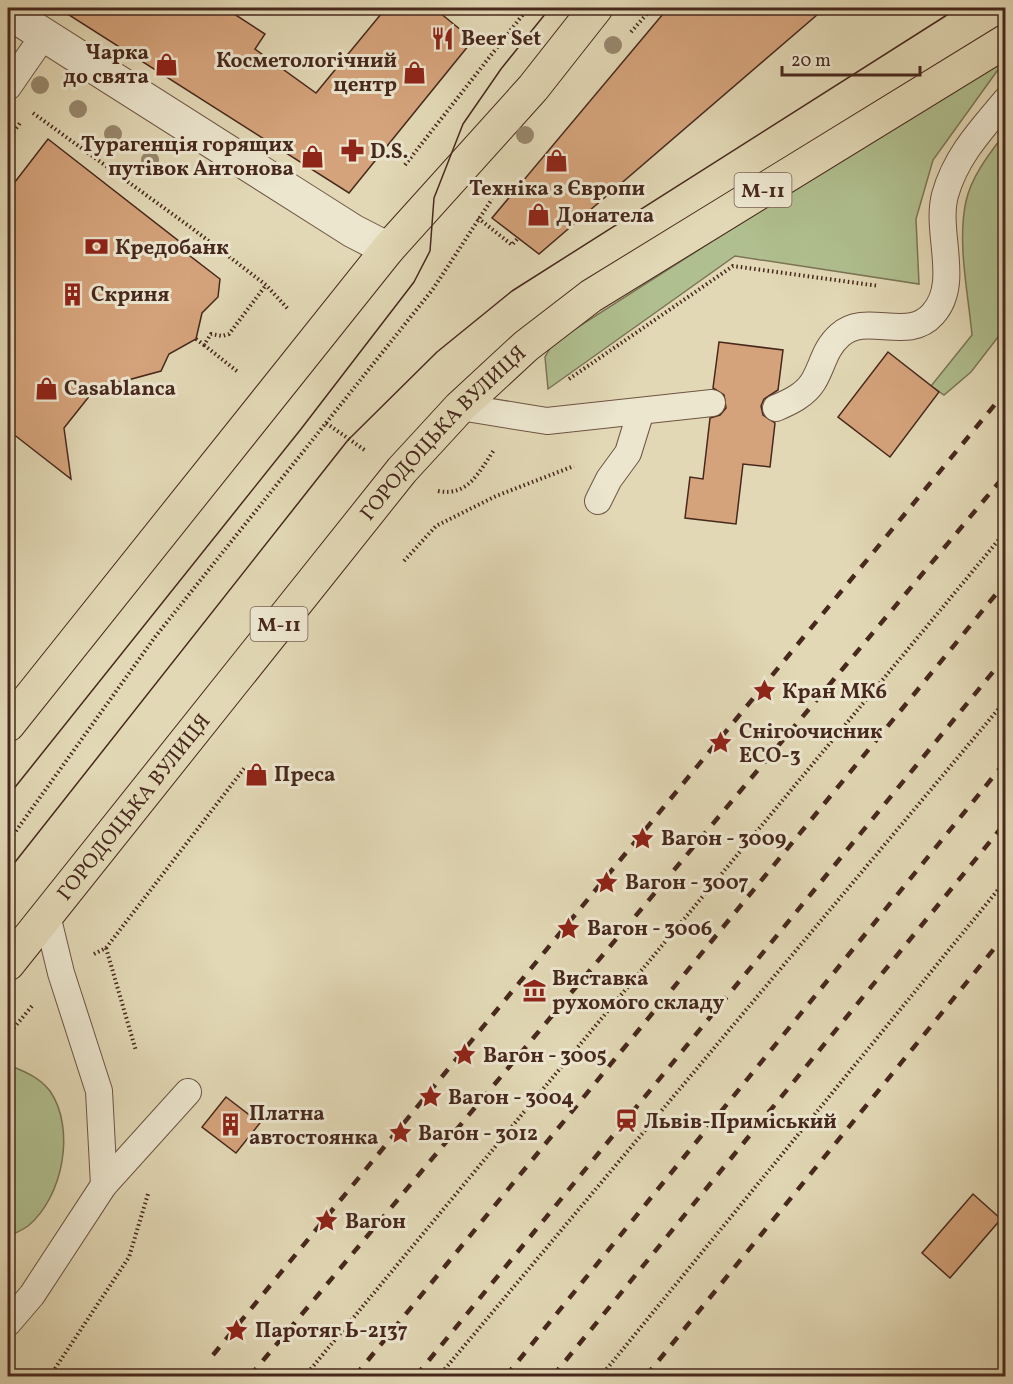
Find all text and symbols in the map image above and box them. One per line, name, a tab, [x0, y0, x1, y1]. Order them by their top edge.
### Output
restaurant icon: Beer Set	[430, 25, 456, 51]
place label: Beer Set	[461, 25, 541, 54]
place label: Чарка до свята	[63, 39, 149, 92]
scale bar	[782, 39, 920, 77]
place label: Косметологічний центр	[216, 47, 397, 100]
text: 20 m	[791, 49, 831, 74]
shop icon: Чарка до свята	[154, 51, 180, 77]
shop icon: Косметологічний центр	[402, 59, 428, 85]
place label: Турагенція горящих путівок Антонова	[81, 131, 294, 184]
pharmacy icon: D.S.	[339, 138, 365, 164]
place label: D.S.	[370, 138, 408, 167]
shop icon: Турагенція горящих путівок Антонова	[299, 143, 325, 169]
shop icon: Техніка з Європи	[544, 147, 570, 173]
road number: М-11	[734, 173, 792, 207]
place label: Техніка з Європи	[469, 175, 645, 204]
shop icon: Донатела	[525, 202, 551, 228]
place label: Донатела	[556, 202, 654, 231]
bank icon: Кредобанк	[84, 234, 110, 260]
place label: Кредобанк	[115, 234, 229, 263]
building icon: Скриня	[60, 281, 86, 307]
place label: Скриня	[91, 281, 169, 310]
street label: ГОРОДОЦЬКА ВУЛИЦЯ	[354, 340, 533, 527]
shop icon: Casablanca	[33, 375, 59, 401]
place label: Casablanca	[64, 375, 176, 404]
road number: М-11	[250, 607, 308, 641]
place icon: Кран МК6	[751, 678, 777, 704]
place label: Кран МК6	[782, 678, 887, 707]
street label: ГОРОДОЦЬКА ВУЛИЦЯ	[51, 708, 218, 907]
place label: Снігоочисник ЕСО-3	[739, 718, 883, 771]
place icon: Снігоочисник ЕСО-3	[708, 730, 734, 756]
shop icon: Преса	[243, 761, 269, 787]
place label: Преса	[274, 761, 335, 790]
place icon: Вагон - 3009	[630, 825, 656, 851]
place label: Вагон - 3009	[661, 825, 786, 854]
place icon: Вагон - 3007	[594, 869, 620, 895]
place label: Вагон - 3007	[625, 869, 749, 898]
place icon: Вагон - 3006	[556, 915, 582, 941]
place label: Вагон - 3006	[587, 915, 712, 944]
place label: Виставка рухомого складу	[552, 965, 725, 1018]
museum icon: Виставка рухомого складу	[521, 977, 547, 1003]
place icon: Вагон - 3005	[452, 1042, 478, 1068]
place label: Вагон - 3005	[483, 1042, 607, 1071]
place icon: Вагон - 3004	[417, 1084, 443, 1110]
place label: Вагон - 3004	[448, 1084, 574, 1113]
place label: Платна автостоянка	[249, 1100, 378, 1153]
station icon: Львів-Приміський	[613, 1108, 639, 1134]
place label: Львів-Приміський	[644, 1108, 837, 1137]
building icon: Платна автостоянка	[218, 1112, 244, 1138]
place icon: Вагон - 3012	[387, 1120, 413, 1146]
place label: Вагон - 3012	[418, 1120, 538, 1149]
place icon: Вагон	[314, 1208, 340, 1234]
place label: Вагон	[345, 1208, 406, 1237]
place icon: Паротяг Ь-2137	[224, 1317, 250, 1343]
place label: Паротяг Ь-2137	[255, 1317, 408, 1346]

